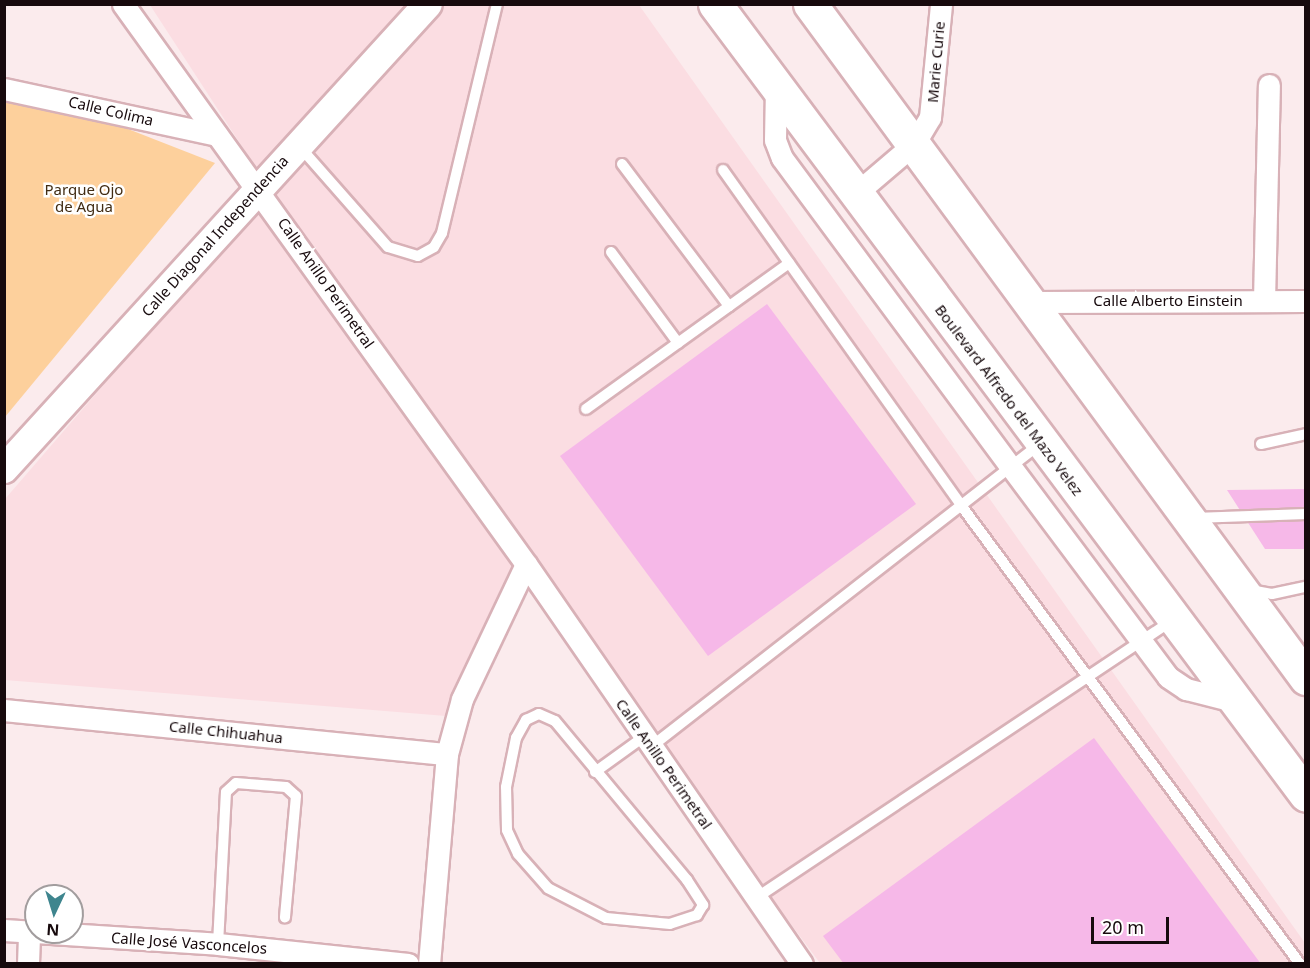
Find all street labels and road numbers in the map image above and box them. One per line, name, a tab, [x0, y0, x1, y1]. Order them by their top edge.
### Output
street label: Marie Curie	[923, 21, 949, 103]
street label: Calle Colima	[67, 92, 155, 130]
street label: Calle Diagonal Independencia	[138, 152, 292, 320]
street label: Calle Anillo Perimetral	[274, 214, 378, 352]
street label: Calle Alberto Einstein	[1093, 292, 1243, 310]
street label: Boulevard Alfredo del Mazo Velez	[931, 301, 1087, 499]
street label: Calle Anillo Perimetral	[612, 695, 716, 833]
street label: Calle Chihuahua	[168, 717, 284, 747]
street label: Calle José Vasconcelos	[110, 929, 268, 957]

